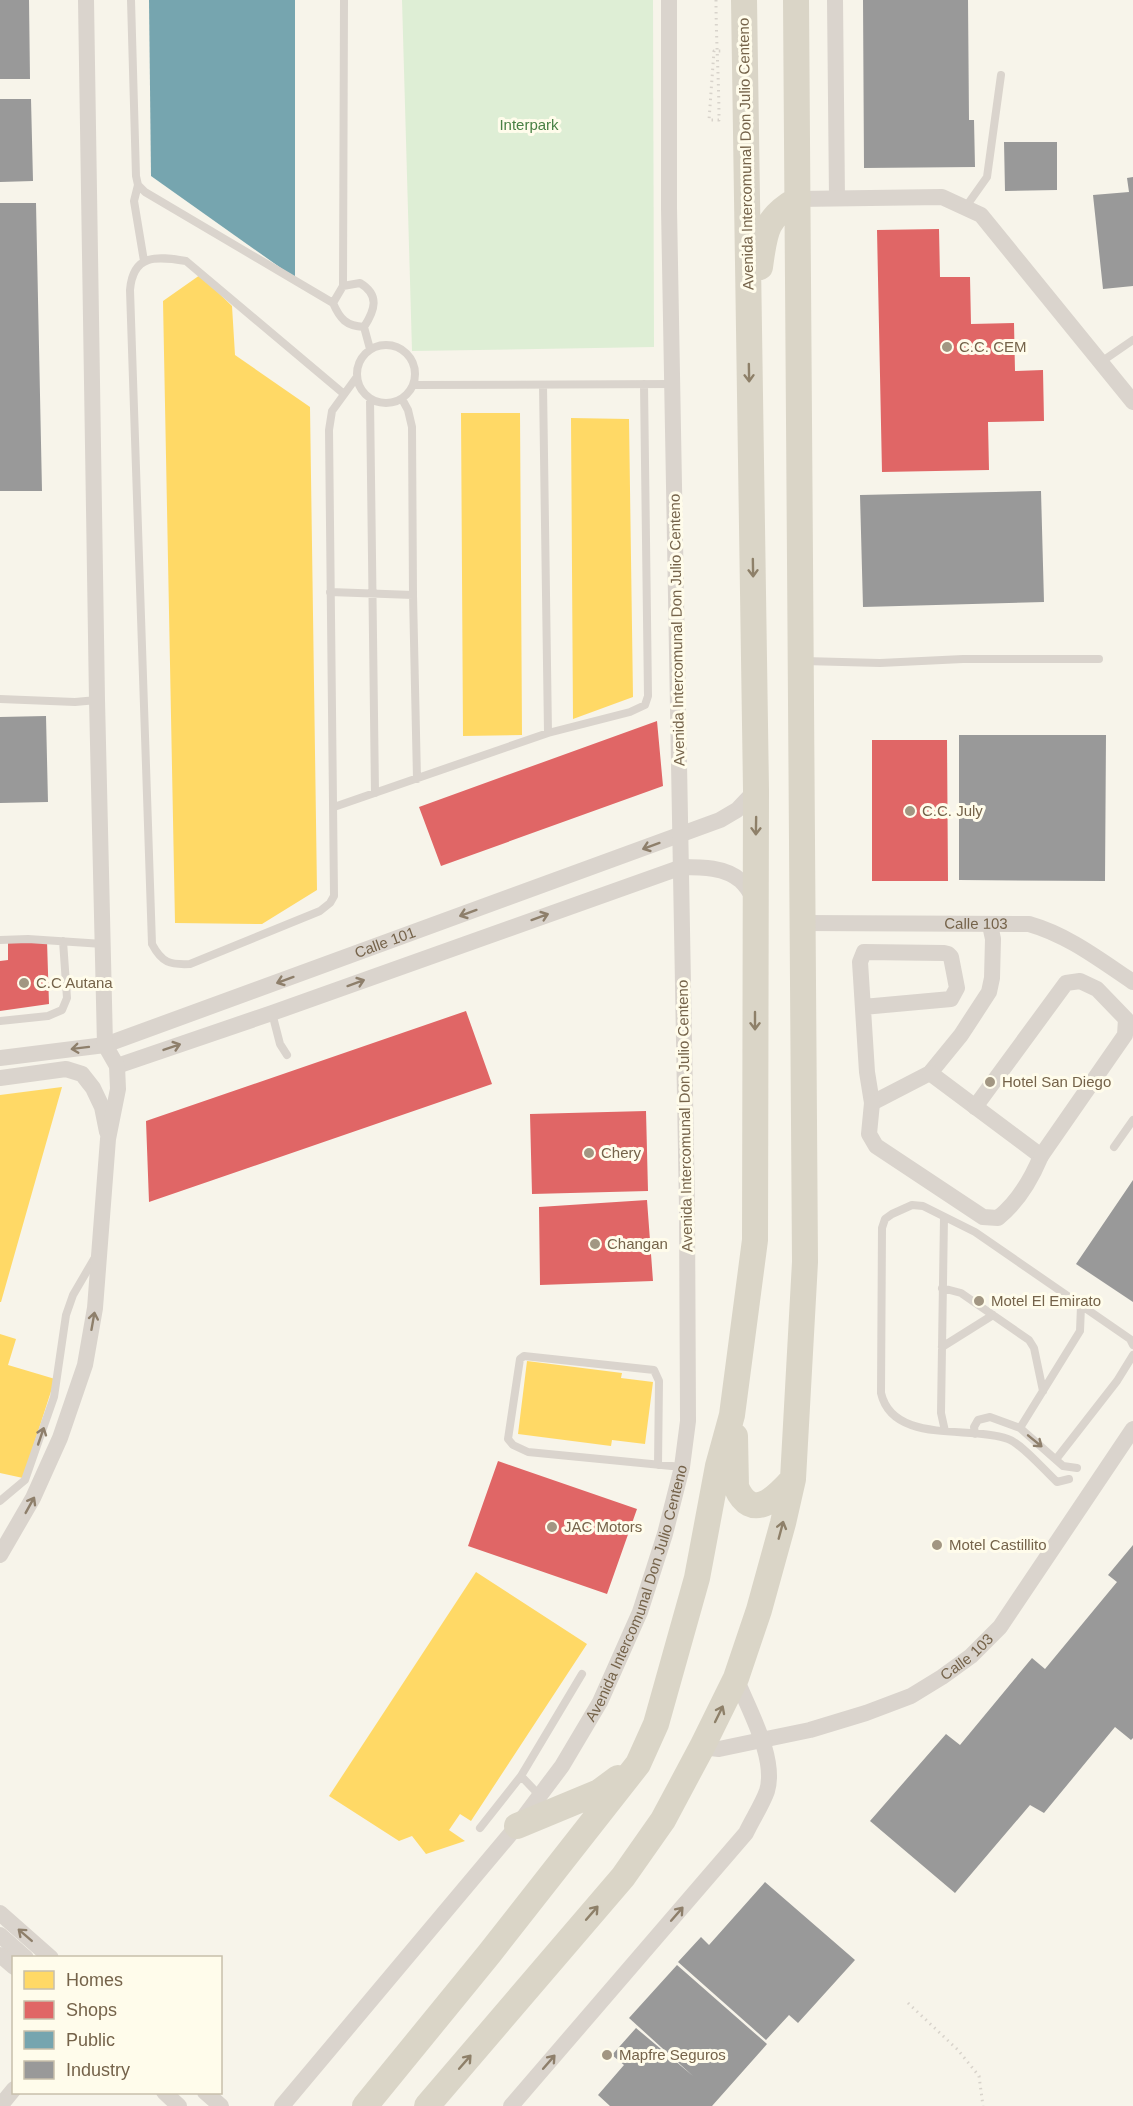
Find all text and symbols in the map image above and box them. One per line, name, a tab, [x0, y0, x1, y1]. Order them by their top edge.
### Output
street label: Avenida Intercomunal Don Julio Centeno	[735, 18, 756, 290]
park label: Interpark	[499, 116, 559, 133]
place label: C.C. CEM	[959, 338, 1027, 355]
marker: C.C. CEM	[940, 340, 954, 354]
one-way arrow	[744, 363, 755, 383]
street label: Avenida Intercomunal Don Julio Centeno	[666, 494, 687, 766]
one-way arrow	[747, 558, 758, 578]
place label: C.C. July	[922, 802, 983, 819]
marker: C.C. July	[903, 804, 917, 818]
one-way arrow	[750, 816, 761, 836]
one-way arrow	[642, 842, 661, 853]
one-way arrow	[459, 908, 478, 919]
one-way arrow	[530, 911, 549, 922]
street label: Calle 103	[944, 915, 1008, 932]
street label: Calle 101	[352, 923, 418, 961]
place label: C.C Autana	[36, 974, 113, 991]
one-way arrow	[276, 975, 294, 986]
marker: C.C Autana	[17, 976, 31, 990]
one-way arrow	[347, 977, 365, 988]
street label: Avenida Intercomunal Don Julio Centeno	[674, 980, 695, 1252]
one-way arrow	[749, 1011, 761, 1031]
one-way arrow	[162, 1041, 181, 1052]
one-way arrow	[71, 1043, 91, 1054]
place label: Hotel San Diego	[1002, 1073, 1111, 1090]
marker: Hotel San Diego	[983, 1075, 997, 1089]
place label: Chery	[601, 1144, 642, 1161]
marker: Chery	[582, 1146, 596, 1160]
place label: Changan	[607, 1235, 668, 1252]
marker: Changan	[588, 1237, 602, 1251]
place label: Motel El Emirato	[991, 1292, 1101, 1309]
marker: Motel El Emirato	[972, 1294, 986, 1308]
one-way arrow	[88, 1312, 99, 1331]
one-way arrow	[36, 1427, 47, 1446]
one-way arrow	[1027, 1434, 1043, 1447]
street label: Avenida Intercomunal Don Julio Centeno	[581, 1463, 690, 1724]
one-way arrow	[24, 1496, 36, 1513]
place label: JAC Motors	[564, 1518, 642, 1535]
marker: JAC Motors	[545, 1520, 559, 1534]
one-way arrow	[776, 1521, 788, 1540]
place label: Motel Castillito	[949, 1536, 1047, 1553]
marker: Motel Castillito	[930, 1538, 944, 1552]
street label: Calle 103	[937, 1630, 996, 1683]
one-way arrow	[713, 1705, 725, 1723]
one-way arrow	[585, 1906, 599, 1921]
one-way arrow	[670, 1907, 684, 1922]
one-way arrow	[17, 1929, 33, 1942]
legend	[12, 1956, 222, 2094]
text: Homes	[66, 1970, 123, 1990]
text: Shops	[66, 2000, 117, 2020]
text: Public	[66, 2030, 115, 2050]
place label: Mapfre Seguros	[619, 2046, 726, 2063]
marker: Mapfre Seguros	[600, 2048, 614, 2062]
one-way arrow	[459, 2054, 472, 2070]
one-way arrow	[542, 2055, 556, 2070]
text: Industry	[66, 2060, 130, 2080]

